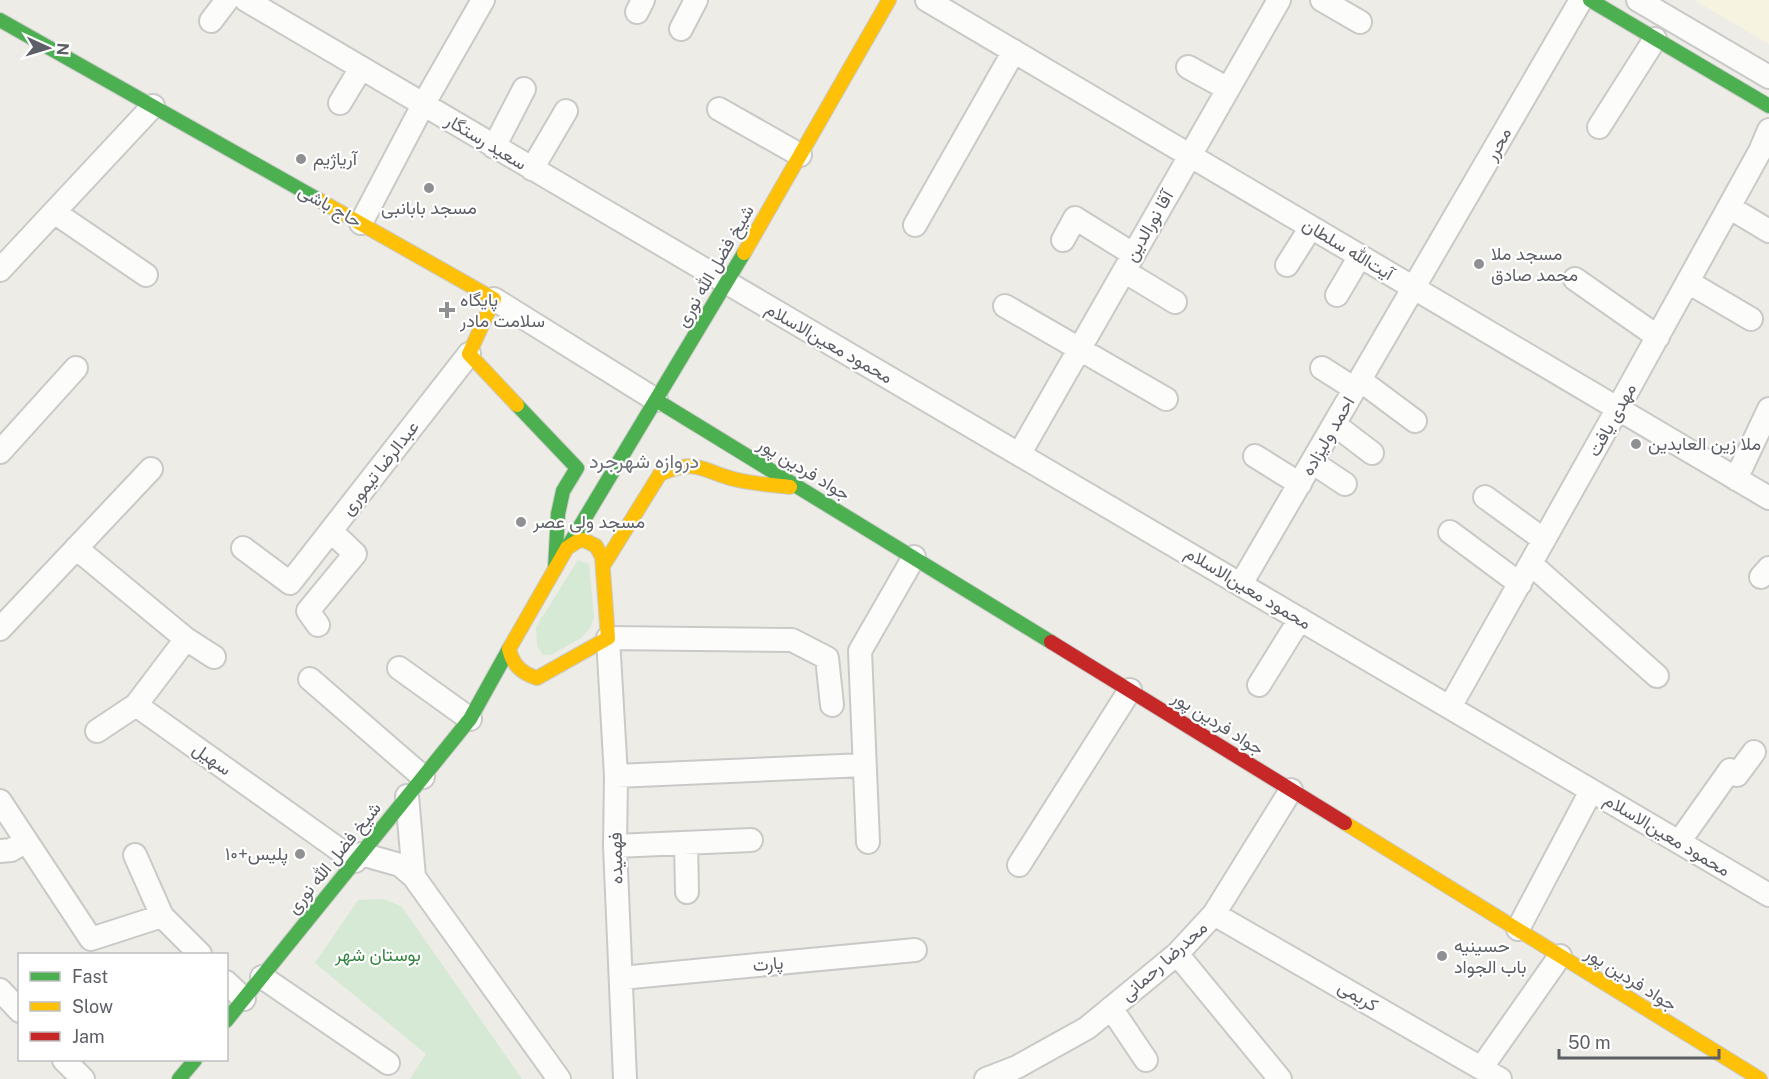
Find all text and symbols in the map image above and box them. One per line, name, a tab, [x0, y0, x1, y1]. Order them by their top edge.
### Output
north arrow	[18, 18, 78, 78]
text: N	[53, 42, 72, 56]
street label: سعید رستگار	[441, 109, 531, 175]
street label: محرر	[1479, 123, 1516, 165]
place label: آریاژیم	[313, 148, 359, 171]
marker: آریاژیم	[294, 152, 308, 166]
street label: حاج باشی	[294, 180, 366, 233]
marker: مسجد بابانبی	[422, 181, 436, 195]
street label: آقا نورالدین	[1120, 185, 1179, 265]
place label: مسجد بابانبی	[381, 197, 477, 219]
street label: شیخ فضل الله نوری	[671, 201, 760, 332]
street label: آیت‌الله سلطان	[1299, 213, 1399, 285]
place label: مسجد ملا محمد صادق	[1491, 243, 1578, 285]
marker: مسجد ملا محمد صادق	[1472, 257, 1486, 271]
place label: پایگاه سلامت مادر	[459, 289, 545, 332]
street label: محمود معین‌الاسلام	[761, 298, 897, 389]
marker: پایگاه سلامت مادر	[438, 301, 456, 319]
street label: مهدی یافت	[1583, 379, 1641, 461]
street label: احمد ولیزاده	[1297, 393, 1359, 479]
street label: عبدالرضا تیموری	[336, 417, 424, 519]
street label: جواد فردین پور	[752, 432, 854, 506]
place label: ملا زین العابدین	[1648, 433, 1761, 455]
marker: ملا زین العابدین	[1629, 437, 1643, 451]
district label: دروازه شهرجرد	[589, 449, 699, 474]
place label: مسجد ولی عصر	[532, 511, 645, 533]
marker: مسجد ولی عصر	[514, 515, 528, 529]
street label: محمود معین‌الاسلام	[1180, 542, 1315, 635]
street label: جواد فردین پور	[1167, 686, 1268, 761]
street label: سهیل	[188, 738, 236, 780]
street label: محمود معین‌الاسلام	[1599, 789, 1734, 882]
street label: شیخ فضل الله نوری	[282, 798, 387, 919]
street label: فهمیده	[605, 832, 627, 884]
place label: پلیس+۱۰	[225, 843, 288, 866]
marker: پلیس+۱۰	[293, 847, 307, 861]
street label: محدرضا رحمانی	[1116, 916, 1212, 1006]
place label: حسینیه باب الجواد	[1454, 935, 1527, 978]
street label: جواد فردین پور	[1580, 942, 1681, 1017]
park label: بوستان شهر	[334, 944, 421, 966]
marker: حسینیه باب الجواد	[1435, 949, 1449, 963]
street label: پارت	[752, 952, 784, 977]
legend	[18, 953, 228, 1061]
text: Fast	[72, 966, 108, 987]
street label: کریمی	[1334, 976, 1382, 1016]
text: Slow	[72, 996, 113, 1017]
scale bar	[1559, 1022, 1720, 1060]
text: Jam	[72, 1026, 105, 1047]
text: 50 m	[1568, 1032, 1611, 1053]

